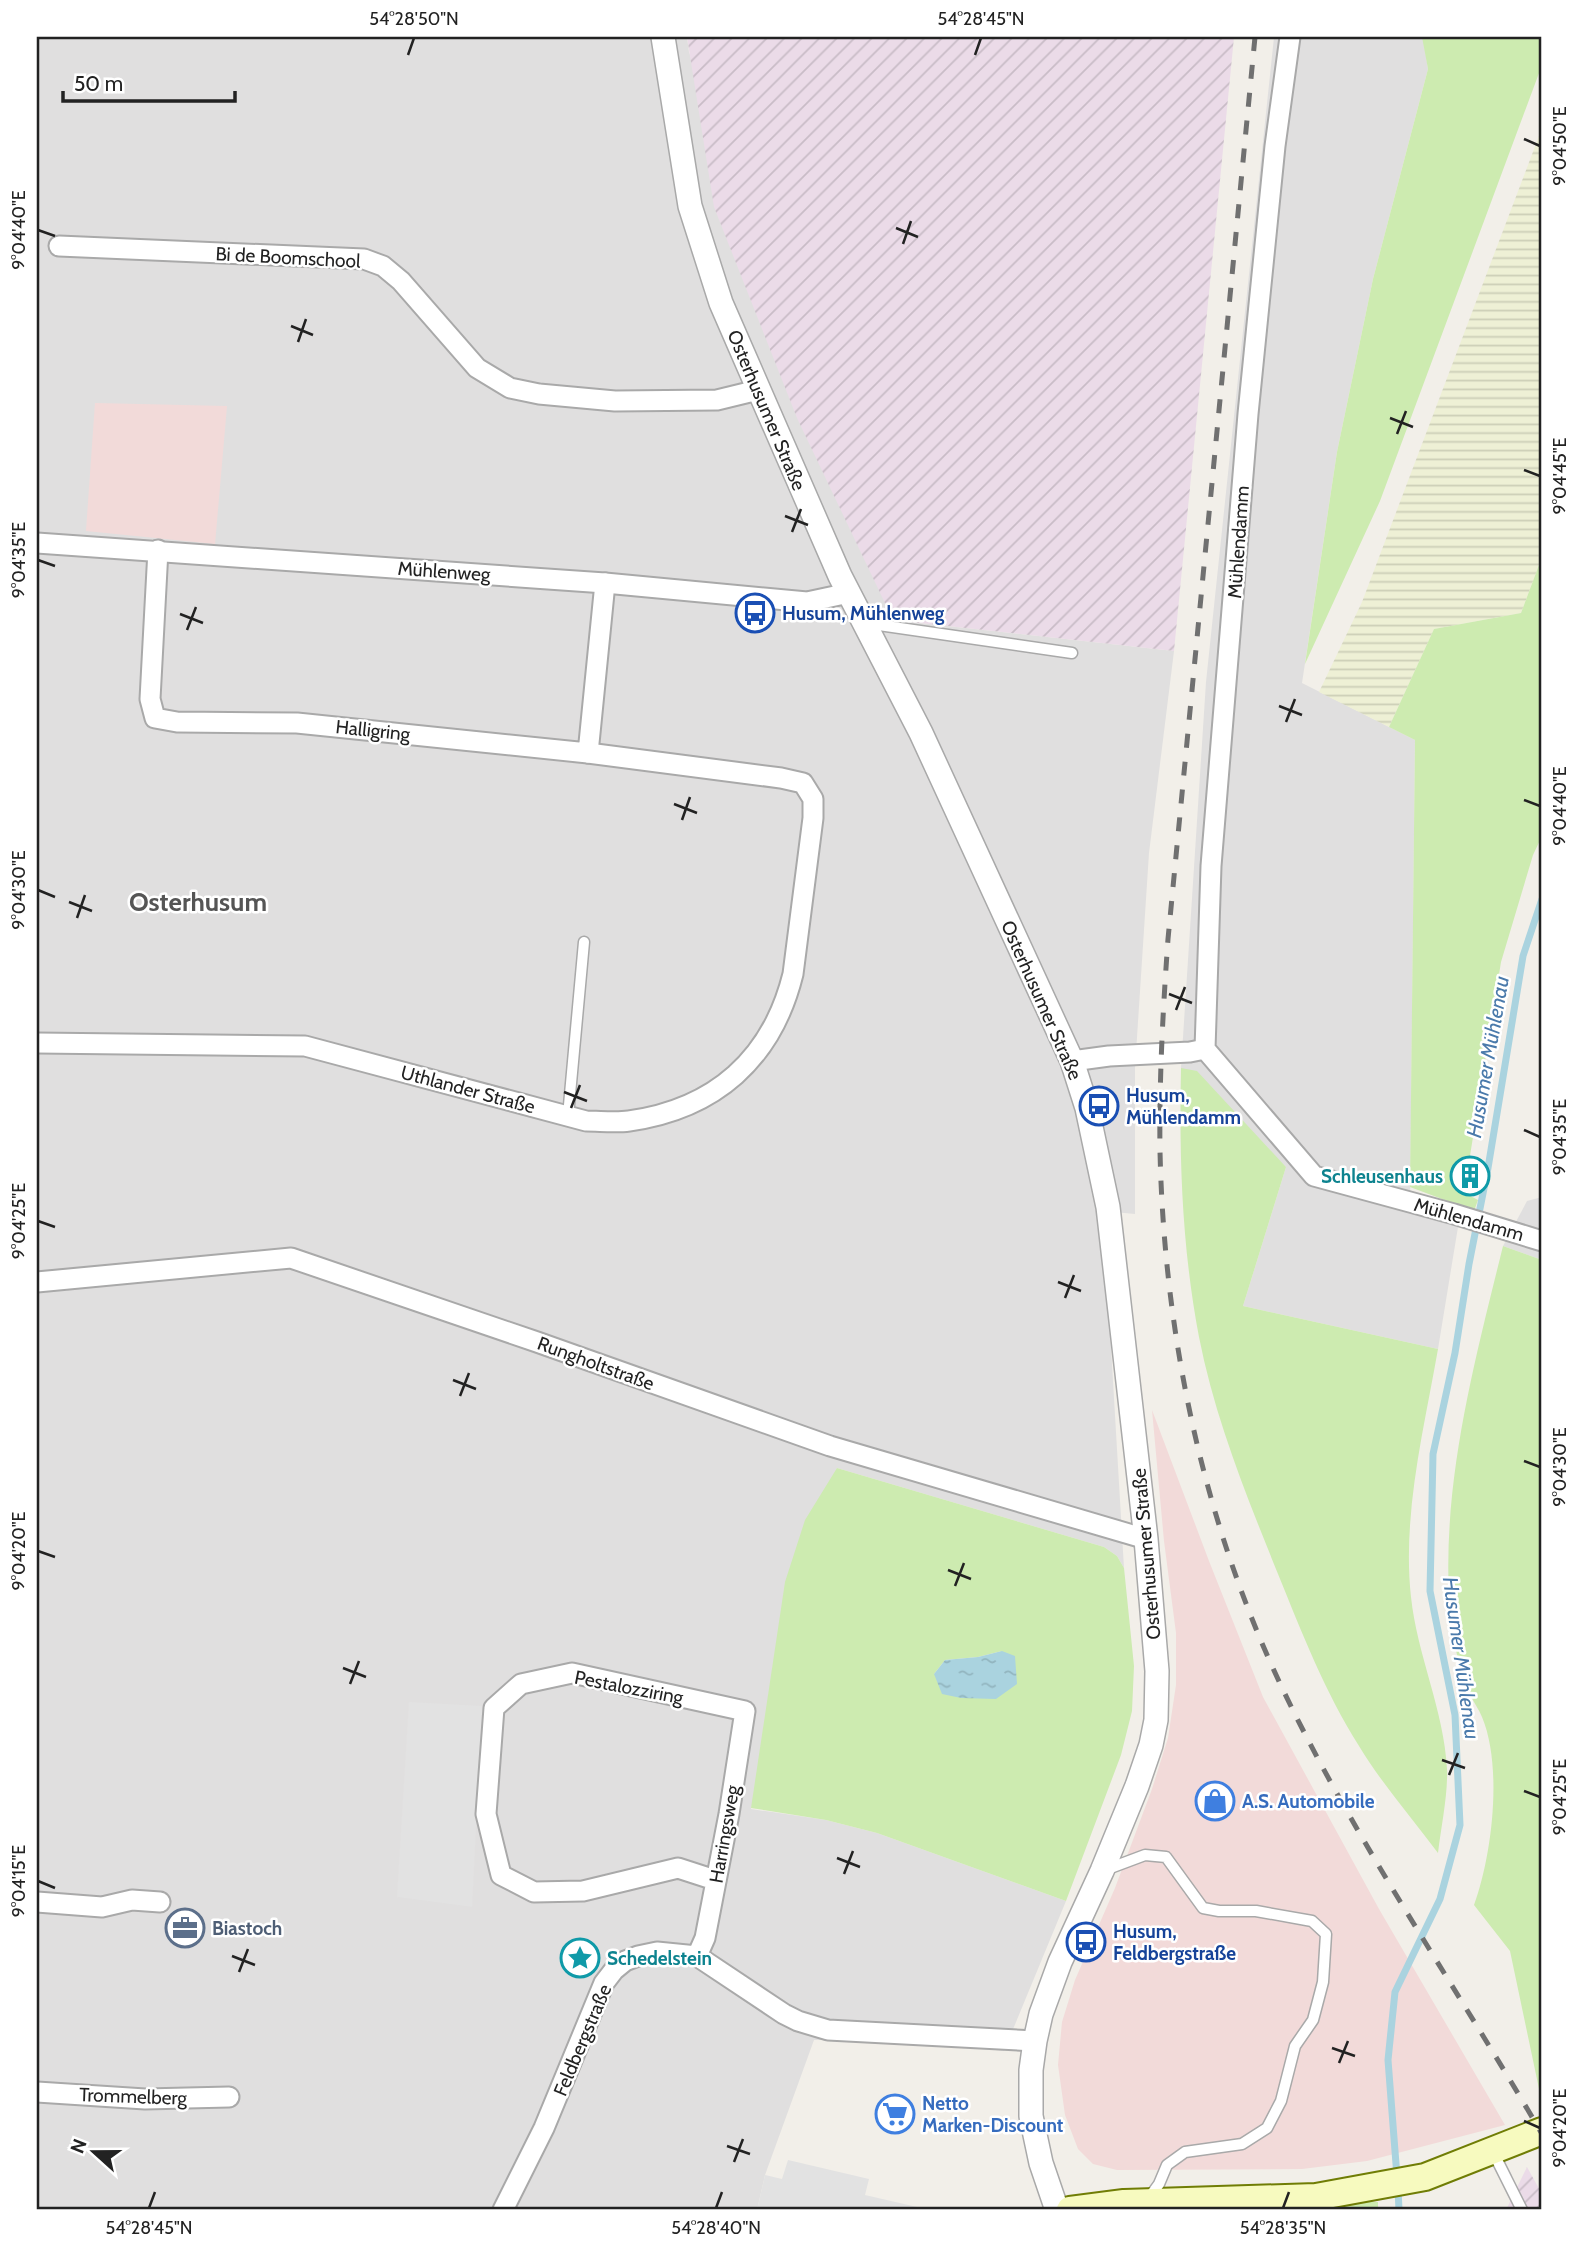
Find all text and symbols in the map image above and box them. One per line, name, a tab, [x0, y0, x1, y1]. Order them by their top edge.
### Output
text: 54°28'50"N	[369, 8, 459, 30]
text: 54°28'45"N	[938, 8, 1024, 30]
scale bar	[63, 60, 234, 104]
text: 50 m	[74, 71, 123, 96]
text: 9°04'50"E	[1549, 106, 1571, 186]
text: 9°04'40"E	[8, 190, 30, 270]
street label: Bi de Boomschool	[215, 242, 362, 273]
street label: Osterhusumer Straße	[722, 327, 811, 494]
text: 9°04'45"E	[1549, 438, 1571, 514]
street label: Mühlendamm	[1223, 485, 1254, 599]
text: 9°04'35"E	[8, 522, 30, 598]
street label: Mühlenweg	[397, 557, 492, 586]
bus stop icon: Husum, Mühlenweg	[734, 592, 776, 634]
place label: Husum, Mühlenweg	[782, 602, 945, 625]
street label: Halligring	[334, 715, 412, 746]
text: 9°04'40"E	[1549, 766, 1571, 846]
text: 9°04'30"E	[8, 850, 30, 930]
district label: Osterhusum	[129, 886, 267, 918]
street label: Osterhusumer Straße	[996, 917, 1087, 1084]
water label: Husumer Mühlenau	[1461, 974, 1514, 1140]
street label: Uthlander Straße	[398, 1061, 538, 1119]
place label: Husum, Mühlendamm	[1126, 1084, 1241, 1129]
bus stop icon: Husum, Mühlendamm	[1078, 1085, 1120, 1127]
text: 9°04'35"E	[1549, 1099, 1571, 1175]
building icon: Schleusenhaus	[1449, 1155, 1491, 1197]
place label: Schleusenhaus	[1321, 1165, 1443, 1188]
text: 9°04'25"E	[8, 1183, 30, 1259]
street label: Mühlendamm	[1411, 1193, 1526, 1246]
street label: Rungholtstraße	[534, 1332, 658, 1395]
text: 9°04'30"E	[1549, 1427, 1571, 1507]
street label: Osterhusumer Straße	[1128, 1467, 1165, 1641]
text: 9°04'20"E	[8, 1511, 30, 1591]
water label: Husumer Mühlenau	[1438, 1575, 1485, 1741]
street label: Pestalozziring	[573, 1666, 686, 1709]
text: 9°04'25"E	[1549, 1759, 1571, 1835]
shop icon: A.S. Automobile	[1194, 1780, 1236, 1822]
street label: Harringsweg	[705, 1783, 745, 1885]
place label: A.S. Automobile	[1242, 1790, 1375, 1813]
text: 9°04'15"E	[8, 1845, 30, 1917]
office icon: Biastoch	[164, 1907, 206, 1949]
place label: Biastoch	[212, 1917, 282, 1940]
place label: Husum, Feldbergstraße	[1113, 1920, 1236, 1965]
bus stop icon: Husum, Feldbergstraße	[1065, 1921, 1107, 1963]
place icon: Schedelstein	[559, 1937, 601, 1979]
place label: Schedelstein	[607, 1947, 712, 1970]
street label: Feldbergstraße	[549, 1981, 616, 2100]
street label: Trommelberg	[79, 2083, 188, 2110]
text: 9°04'20"E	[1549, 2088, 1571, 2168]
place label: Netto Marken-Discount	[922, 2092, 1064, 2137]
supermarket icon: Netto Marken-Discount	[874, 2093, 916, 2135]
north arrow	[60, 2118, 130, 2188]
text: N	[65, 2136, 92, 2156]
text: 54°28'45"N	[106, 2217, 192, 2239]
text: 54°28'40"N	[671, 2217, 761, 2239]
text: 54°28'35"N	[1240, 2217, 1326, 2239]

